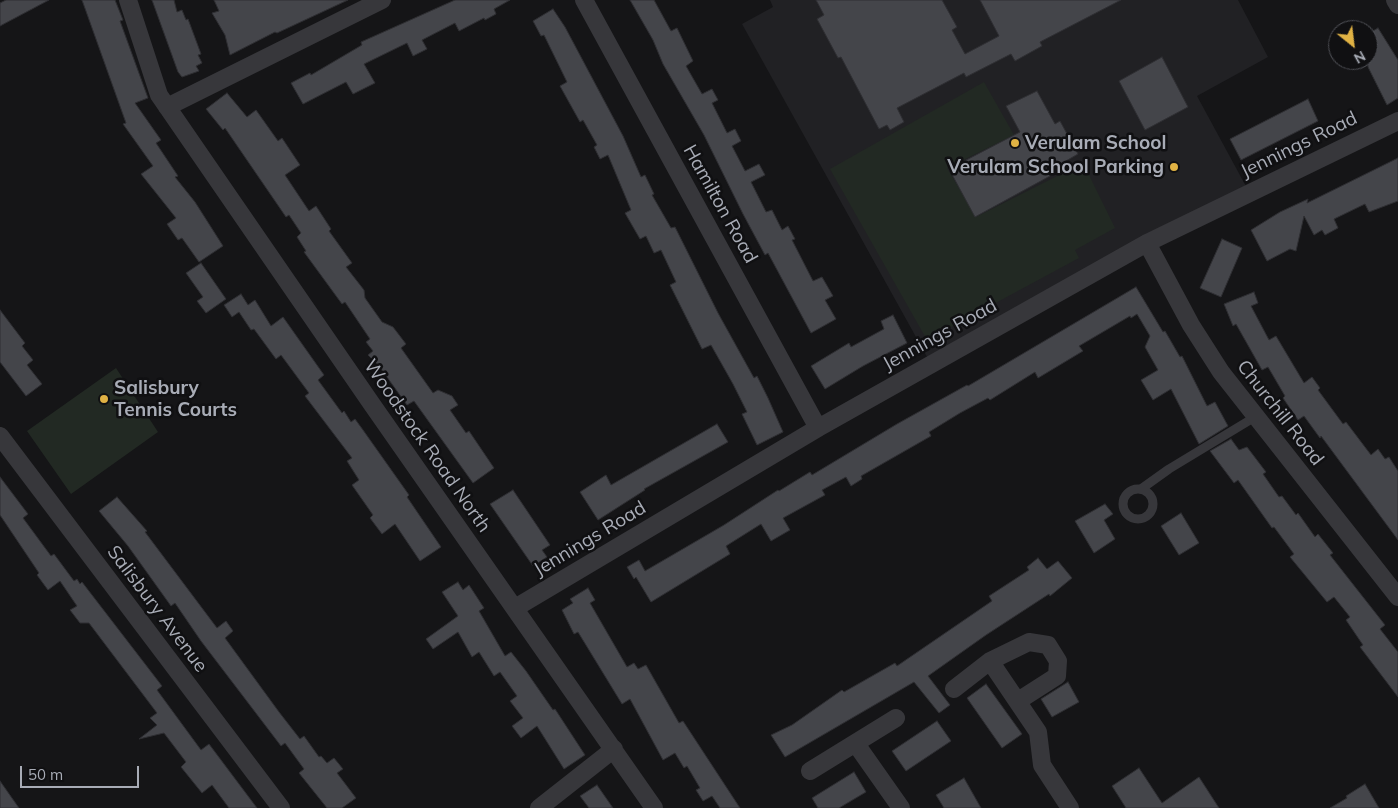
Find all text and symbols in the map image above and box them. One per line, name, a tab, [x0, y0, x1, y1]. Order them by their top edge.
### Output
north arrow	[1328, 20, 1378, 70]
text: N	[1351, 47, 1369, 68]
street label: Jennings Road	[1237, 107, 1361, 183]
place label: Verulam School	[1025, 132, 1166, 154]
marker: Verulam School	[1009, 137, 1021, 149]
street label: Hamilton Road	[678, 141, 762, 267]
place label: Verulam School Parking	[947, 156, 1164, 178]
marker: Verulam School Parking	[1168, 161, 1180, 173]
street label: Jennings Road	[879, 294, 1001, 376]
street label: Woodstock Road North	[359, 355, 495, 537]
street label: Churchill Road	[1232, 356, 1328, 470]
place label: Salisbury Tennis Courts	[114, 377, 237, 421]
marker: Salisbury Tennis Courts	[98, 393, 110, 405]
street label: Jennings Road	[530, 497, 650, 581]
street label: Salisbury Avenue	[102, 541, 212, 677]
scale bar	[22, 756, 141, 788]
text: 50 m	[28, 765, 63, 784]

